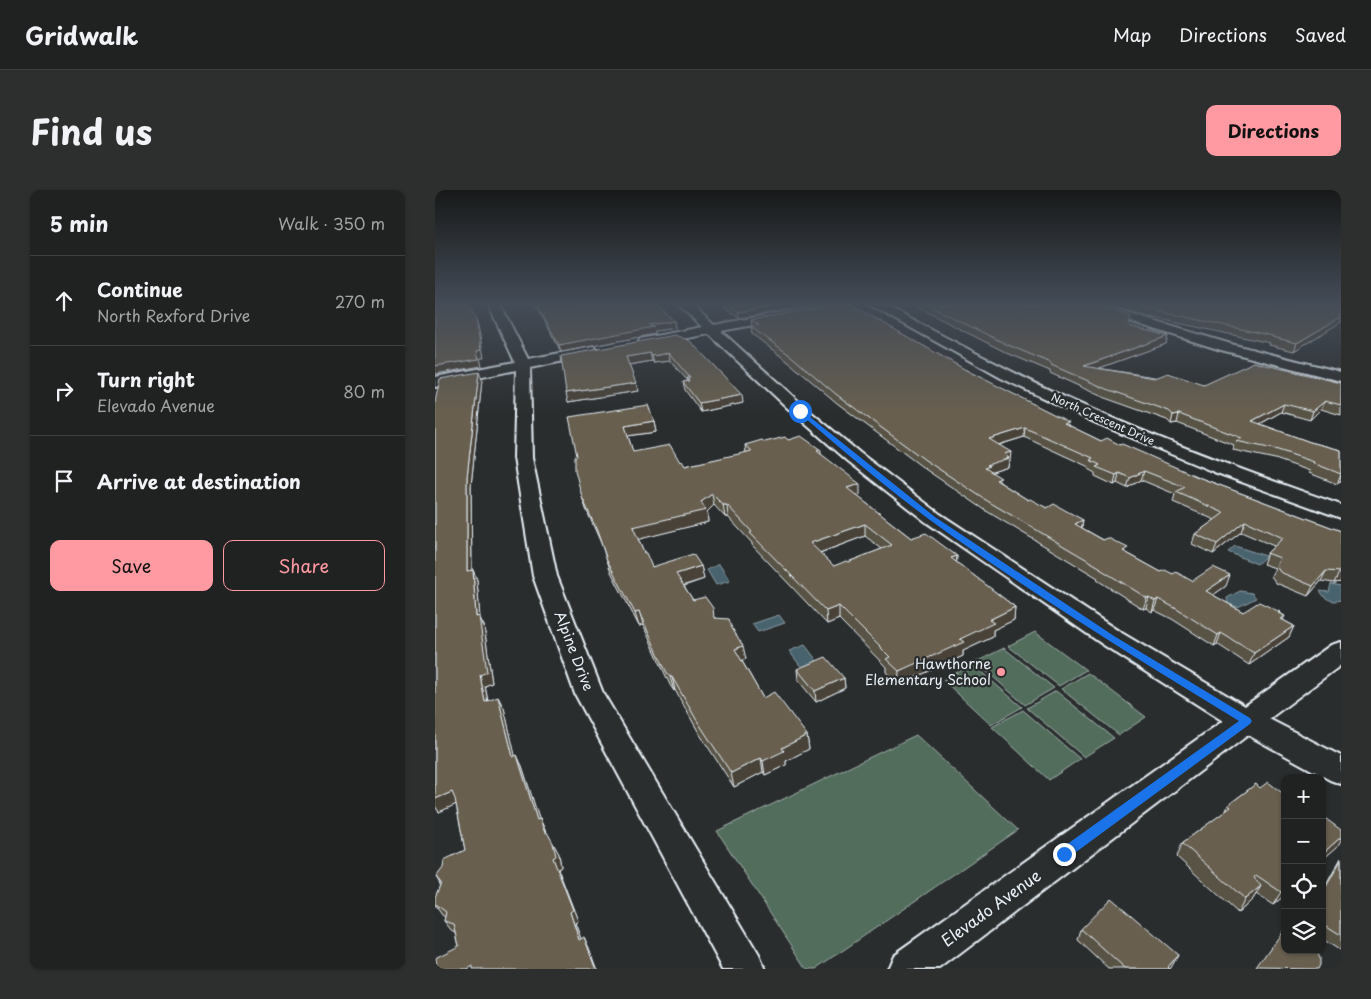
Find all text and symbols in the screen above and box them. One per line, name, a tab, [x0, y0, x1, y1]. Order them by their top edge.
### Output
text: Gridwalk	[25, 17, 138, 53]
text: Map	[1113, 21, 1151, 48]
text: Directions	[1179, 21, 1267, 48]
text: Saved	[1295, 21, 1346, 48]
text: Find us	[30, 104, 152, 157]
button: Directions	[1206, 105, 1341, 156]
text: 5 min	[50, 207, 108, 239]
text: Walk · 350 m	[278, 211, 385, 235]
text: Continue	[97, 275, 183, 303]
icon: ahead	[50, 287, 78, 315]
text: 270 m	[335, 289, 385, 313]
text: North Rexford Drive	[97, 303, 250, 327]
text: Turn right	[97, 365, 195, 393]
icon: right	[50, 377, 78, 405]
text: 80 m	[343, 379, 385, 403]
street label: North Crescent Drive	[1049, 388, 1158, 449]
text: Elevado Avenue	[97, 393, 215, 417]
route start	[789, 400, 812, 423]
icon: arrive	[50, 467, 78, 495]
text: Arrive at destination	[97, 467, 301, 495]
button: Save	[50, 540, 213, 591]
button: Share	[223, 540, 385, 591]
street label: Alpine Drive	[550, 608, 599, 694]
place label: Hawthorne Elementary School	[865, 653, 991, 690]
marker: Hawthorne Elementary School	[995, 666, 1007, 678]
map controls	[1281, 774, 1326, 954]
button: +	[1281, 774, 1326, 819]
button: −	[1281, 819, 1326, 864]
route end	[1053, 843, 1076, 866]
street label: Elevado Avenue	[936, 863, 1045, 952]
button: locate	[1281, 864, 1326, 909]
button: layers	[1281, 909, 1326, 954]

